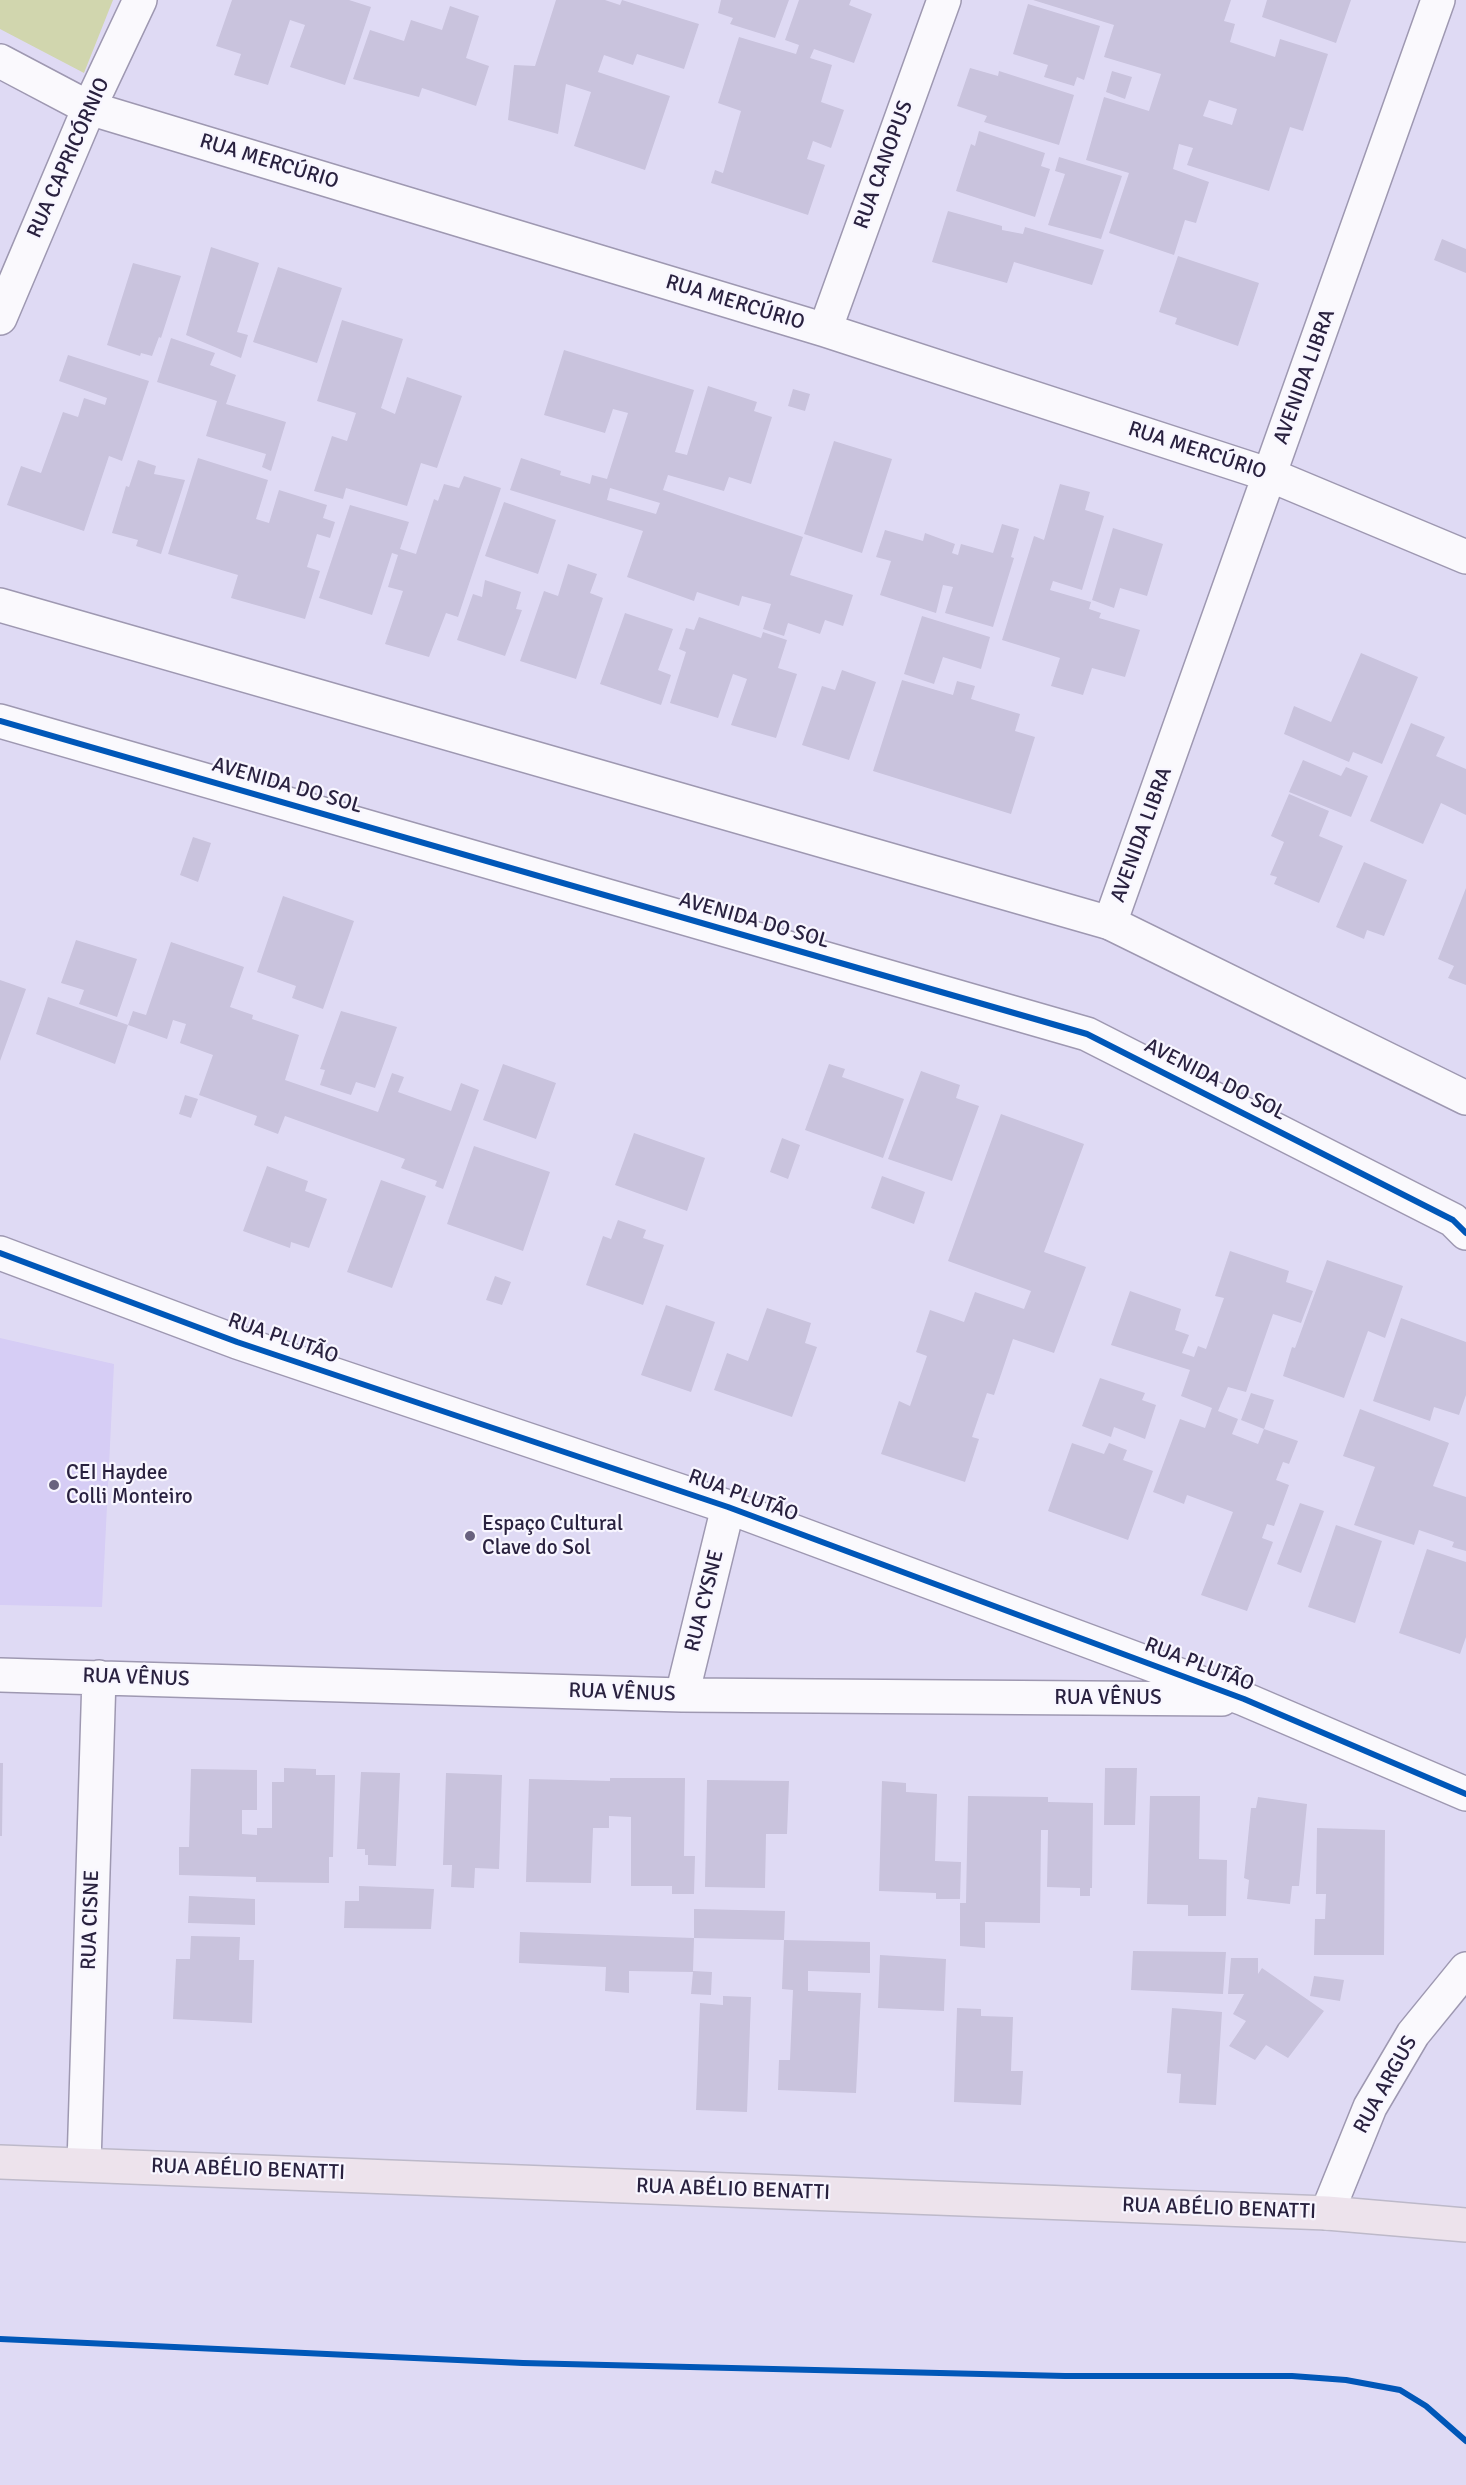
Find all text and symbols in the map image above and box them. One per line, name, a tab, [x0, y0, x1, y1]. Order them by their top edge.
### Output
street label: RUA CAPRICÓRNIO	[22, 74, 116, 242]
street label: RUA CANOPUS	[849, 97, 919, 233]
street label: RUA MERCÚRIO	[197, 129, 341, 195]
street label: RUA MERCÚRIO	[663, 270, 807, 336]
street label: AVENIDA LIBRA	[1269, 306, 1341, 448]
street label: RUA MERCÚRIO	[1125, 417, 1269, 485]
street label: AVENIDA DO SOL	[209, 753, 365, 819]
street label: AVENIDA LIBRA	[1106, 764, 1178, 906]
street label: AVENIDA DO SOL	[676, 888, 832, 954]
street label: AVENIDA DO SOL	[1140, 1034, 1290, 1126]
street label: RUA PLUTÃO	[224, 1308, 342, 1370]
place label: CEI Haydee Colli Monteiro	[66, 1460, 193, 1510]
street label: RUA PLUTÃO	[685, 1464, 801, 1528]
marker: CEI Haydee Colli Monteiro	[47, 1478, 61, 1492]
place label: Espaço Cultural Clave do Sol	[482, 1511, 623, 1561]
marker: Espaço Cultural Clave do Sol	[463, 1529, 477, 1543]
street label: RUA CYSNE	[680, 1547, 730, 1655]
street label: RUA PLUTÃO	[1141, 1633, 1257, 1697]
street label: RUA VÊNUS	[82, 1664, 190, 1692]
street label: RUA VÊNUS	[568, 1679, 676, 1707]
street label: RUA VÊNUS	[1054, 1685, 1162, 1711]
street label: RUA CISNE	[77, 1870, 105, 1970]
street label: RUA ARGUS	[1349, 2032, 1423, 2138]
street label: RUA ABÉLIO BENATTI	[151, 2154, 345, 2186]
street label: RUA ABÉLIO BENATTI	[636, 2174, 830, 2206]
street label: RUA ABÉLIO BENATTI	[1122, 2193, 1316, 2225]

